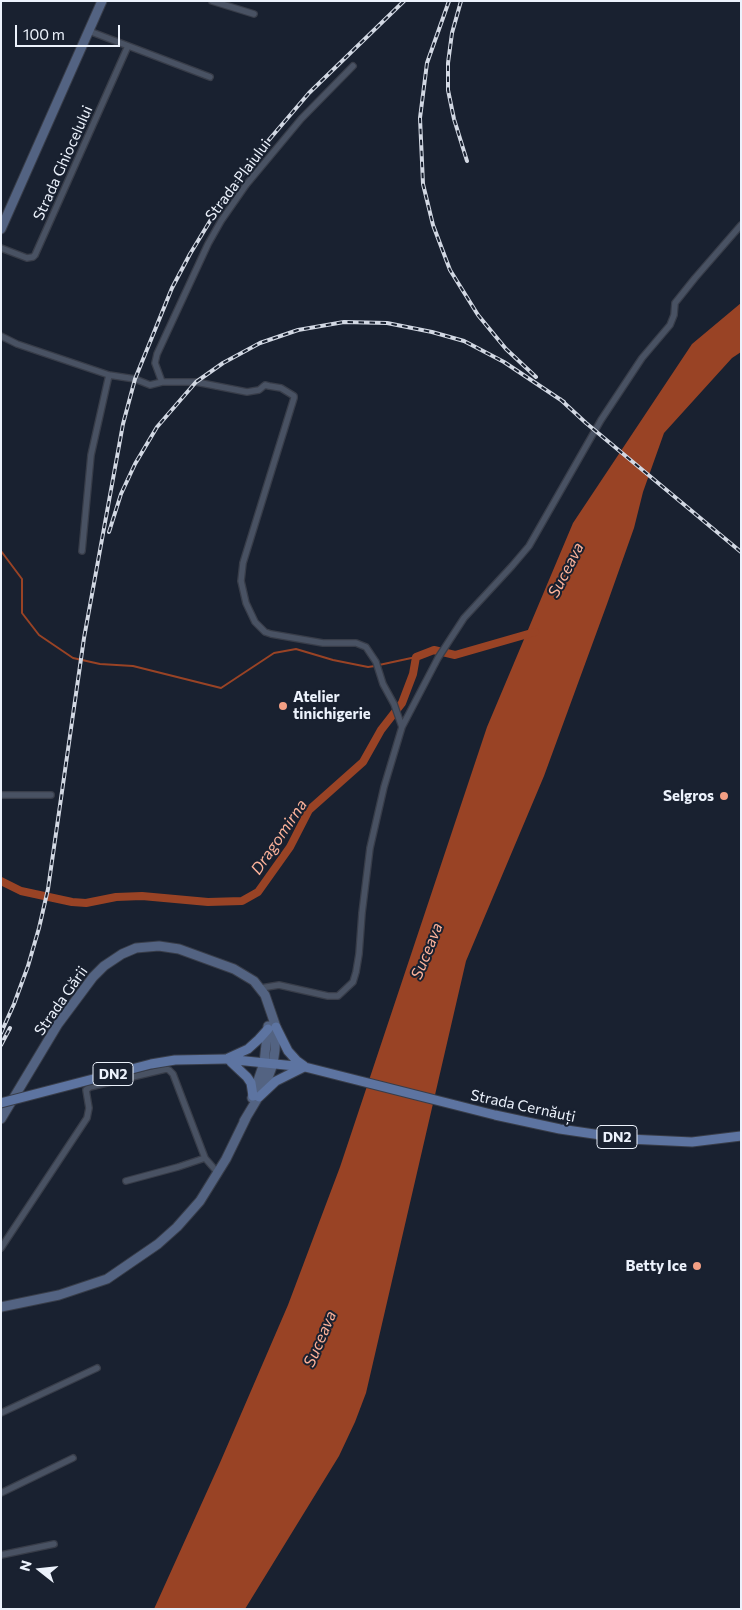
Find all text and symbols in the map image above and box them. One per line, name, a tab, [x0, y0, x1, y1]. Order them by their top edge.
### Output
scale bar	[18, 15, 122, 47]
text: 100 m	[23, 25, 65, 43]
street label: Strada Ghiocelului	[30, 103, 96, 223]
street label: Strada Plaiului	[202, 136, 274, 224]
water label: Suceava	[544, 539, 588, 601]
place label: Atelier tinichigerie	[293, 688, 371, 723]
marker: Atelier tinichigerie	[277, 700, 289, 712]
place label: Selgros	[663, 787, 714, 805]
marker: Selgros	[718, 790, 730, 802]
water label: Dragomirna	[247, 796, 311, 878]
water label: Suceava	[407, 920, 447, 982]
street label: Strada Gării	[31, 963, 91, 1039]
road number: DN2	[93, 1062, 133, 1086]
street label: Strada Cernăuți	[469, 1086, 577, 1126]
road number: DN2	[597, 1126, 637, 1148]
place label: Betty Ice	[626, 1257, 687, 1275]
marker: Betty Ice	[691, 1260, 703, 1272]
water label: Suceava	[300, 1308, 340, 1370]
north arrow	[15, 1545, 65, 1595]
text: N	[15, 1558, 35, 1573]

